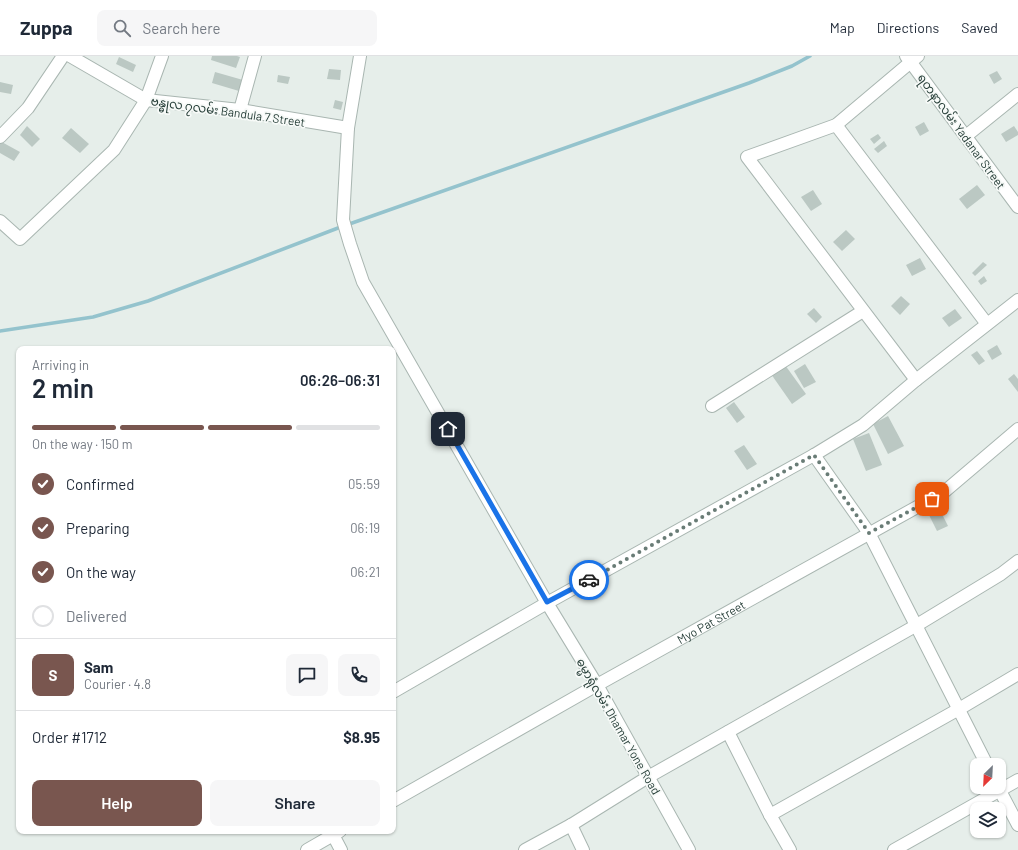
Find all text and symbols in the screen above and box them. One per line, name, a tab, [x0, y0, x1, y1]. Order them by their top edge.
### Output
search box	[97, 10, 377, 46]
text: Zuppa	[20, 16, 73, 39]
icon: search	[111, 17, 133, 39]
text: Search here	[143, 19, 221, 37]
text: Map	[830, 19, 855, 36]
text: Directions	[877, 19, 939, 36]
text: Saved	[961, 19, 998, 36]
street label: ရတနာလမ်း Yadanar Street	[912, 70, 1009, 194]
street label: ဗန္ဓုလ ၇လမ်း Bandula 7 Street	[149, 92, 306, 133]
text: Arriving in	[32, 357, 89, 373]
text: 06:26–06:31	[300, 371, 380, 389]
text: 2 min	[32, 372, 94, 403]
pin	[431, 412, 465, 446]
icon: home	[437, 418, 459, 440]
text: On the way · 150 m	[32, 436, 133, 452]
icon: check	[32, 473, 54, 495]
text: Confirmed	[66, 475, 134, 493]
text: 05:59	[348, 476, 380, 492]
pin	[915, 482, 949, 516]
icon: bag	[921, 488, 943, 510]
icon: check	[32, 517, 54, 539]
text: Preparing	[66, 519, 130, 537]
text: 06:19	[350, 520, 380, 536]
courier	[569, 560, 609, 600]
icon: check	[32, 561, 54, 583]
text: On the way	[66, 563, 136, 581]
text: 06:21	[350, 564, 380, 580]
icon: car	[578, 569, 600, 591]
street label: Myo Pat Street	[674, 597, 747, 646]
text: Delivered	[66, 607, 127, 625]
button: chat	[286, 654, 328, 696]
button: phone	[338, 654, 380, 696]
street label: ဓမ္မာရုံလမ်း Dhamar Yone Road	[570, 655, 665, 799]
text: Sam	[84, 658, 113, 676]
text: S	[49, 666, 57, 684]
text: Courier · 4.8	[84, 676, 151, 692]
text: Order #1712	[32, 728, 107, 746]
text: $8.95	[343, 728, 380, 746]
north arrow	[970, 758, 1006, 794]
map controls	[970, 758, 1006, 838]
button: Help	[32, 780, 202, 826]
button: Share	[210, 780, 380, 826]
button: layers	[970, 802, 1006, 838]

